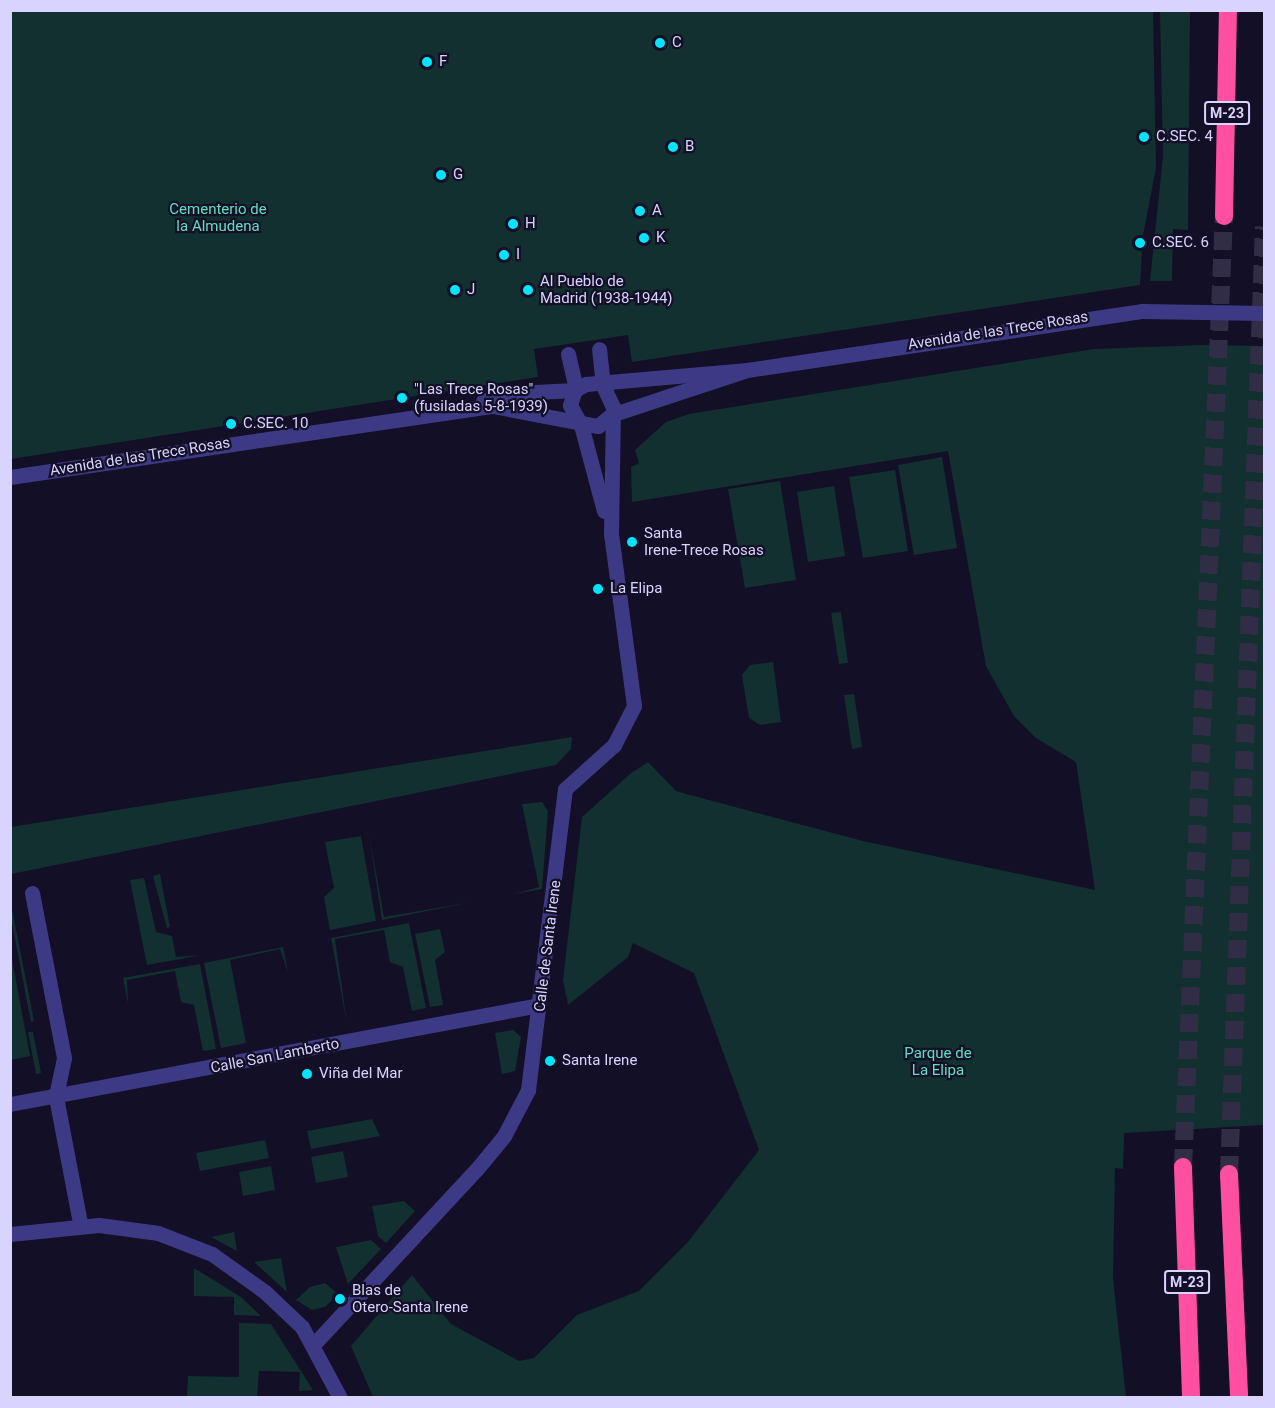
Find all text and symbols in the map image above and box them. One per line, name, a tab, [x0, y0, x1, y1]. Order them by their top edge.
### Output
place label: C	[672, 34, 682, 52]
marker: C	[653, 36, 667, 50]
place label: F	[439, 53, 447, 71]
marker: F	[420, 55, 434, 69]
road number: M-23	[1203, 102, 1251, 124]
place label: C.SEC. 4	[1156, 128, 1213, 146]
marker: C.SEC. 4	[1137, 130, 1151, 144]
place label: B	[685, 138, 694, 156]
marker: B	[666, 140, 680, 154]
place label: G	[453, 166, 463, 184]
marker: G	[434, 168, 448, 182]
park label: Cementerio de la Almudena	[169, 200, 267, 235]
place label: A	[652, 202, 662, 220]
marker: A	[633, 204, 647, 218]
place label: H	[525, 215, 536, 233]
marker: H	[506, 217, 520, 231]
place label: K	[656, 229, 665, 247]
marker: K	[637, 231, 651, 245]
place label: C.SEC. 6	[1152, 234, 1209, 252]
marker: C.SEC. 6	[1133, 236, 1147, 250]
place label: I	[516, 246, 520, 264]
marker: I	[497, 248, 511, 262]
place label: Al Pueblo de Madrid (1938-1944)	[540, 272, 673, 307]
place label: J	[467, 281, 475, 299]
marker: J	[448, 283, 462, 297]
marker: Al Pueblo de Madrid (1938-1944)	[521, 283, 535, 297]
street label: Avenida de las Trece Rosas	[906, 308, 1090, 354]
place label: "Las Trece Rosas" (fusiladas 5-8-1939)	[414, 380, 548, 415]
marker: "Las Trece Rosas" (fusiladas 5-8-1939)	[395, 391, 409, 405]
place label: C.SEC. 10	[243, 415, 308, 433]
marker: C.SEC. 10	[224, 417, 238, 431]
street label: Avenida de las Trece Rosas	[48, 434, 232, 480]
place label: Santa Irene-Trece Rosas	[644, 524, 764, 559]
marker: Santa Irene-Trece Rosas	[625, 535, 639, 549]
place label: La Elipa	[610, 580, 662, 598]
marker: La Elipa	[591, 582, 605, 596]
street label: Calle de Santa Irene	[531, 879, 565, 1013]
street label: Calle San Lamberto	[209, 1035, 341, 1077]
park label: Parque de La Elipa	[904, 1044, 972, 1079]
place label: Santa Irene	[562, 1052, 637, 1070]
marker: Santa Irene	[543, 1054, 557, 1068]
place label: Viña del Mar	[319, 1065, 402, 1083]
marker: Viña del Mar	[300, 1067, 314, 1081]
road number: M-23	[1163, 1271, 1211, 1293]
place label: Blas de Otero-Santa Irene	[352, 1281, 468, 1316]
marker: Blas de Otero-Santa Irene	[333, 1292, 347, 1306]

